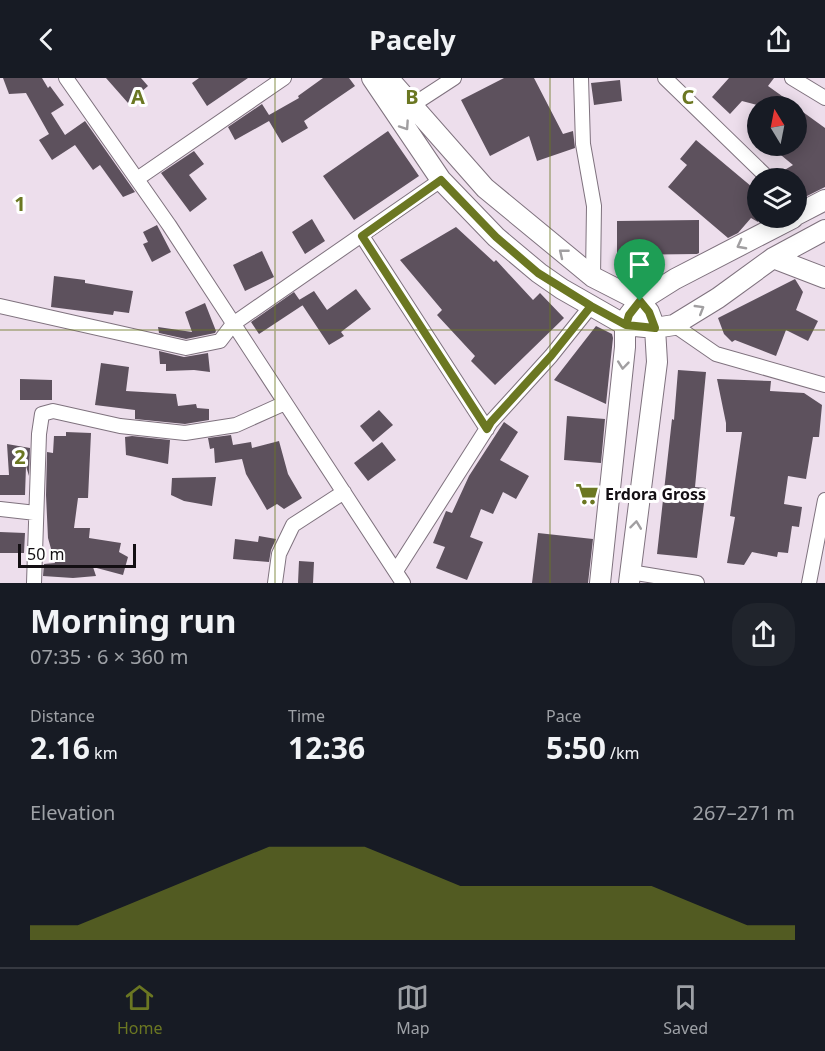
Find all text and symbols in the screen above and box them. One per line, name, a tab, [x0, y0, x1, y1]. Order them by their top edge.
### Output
text: Pacely	[369, 21, 456, 58]
icon: back	[30, 23, 63, 56]
icon: share	[762, 23, 795, 56]
text: A	[131, 83, 145, 110]
text: B	[405, 83, 419, 110]
text: C	[682, 83, 695, 110]
north arrow	[747, 96, 807, 156]
map controls	[747, 96, 807, 228]
one-way arrow	[398, 120, 409, 131]
button: layers	[747, 168, 807, 228]
text: 1	[14, 190, 26, 217]
one-way arrow	[736, 238, 747, 249]
pin	[614, 239, 665, 301]
icon: arrive	[623, 248, 656, 281]
one-way arrow	[559, 249, 570, 260]
one-way arrow	[694, 305, 704, 316]
one-way arrow	[617, 361, 630, 370]
text: 2	[14, 443, 26, 470]
supermarket icon: Erdora Gross	[574, 481, 600, 507]
place label: Erdora Gross	[605, 483, 706, 505]
one-way arrow	[629, 520, 642, 530]
scale bar	[18, 541, 136, 568]
text: 50 m	[27, 543, 64, 565]
text: Morning run	[30, 598, 236, 643]
button: share	[732, 603, 795, 666]
text: 07:35 · 6 × 360 m	[30, 643, 188, 670]
text: Distance	[30, 705, 95, 727]
text: Time	[288, 705, 325, 727]
text: Pace	[546, 705, 581, 727]
text: 2.16	[30, 727, 90, 768]
text: 12:36	[288, 727, 365, 768]
text: 5:50	[546, 727, 606, 768]
text: km	[90, 742, 118, 764]
text: /km	[606, 742, 640, 764]
text: Elevation	[30, 799, 115, 826]
text: 267–271 m	[692, 799, 795, 826]
tab: Home	[117, 981, 162, 1039]
tab: Map	[396, 981, 430, 1039]
tab: Saved	[663, 981, 708, 1039]

